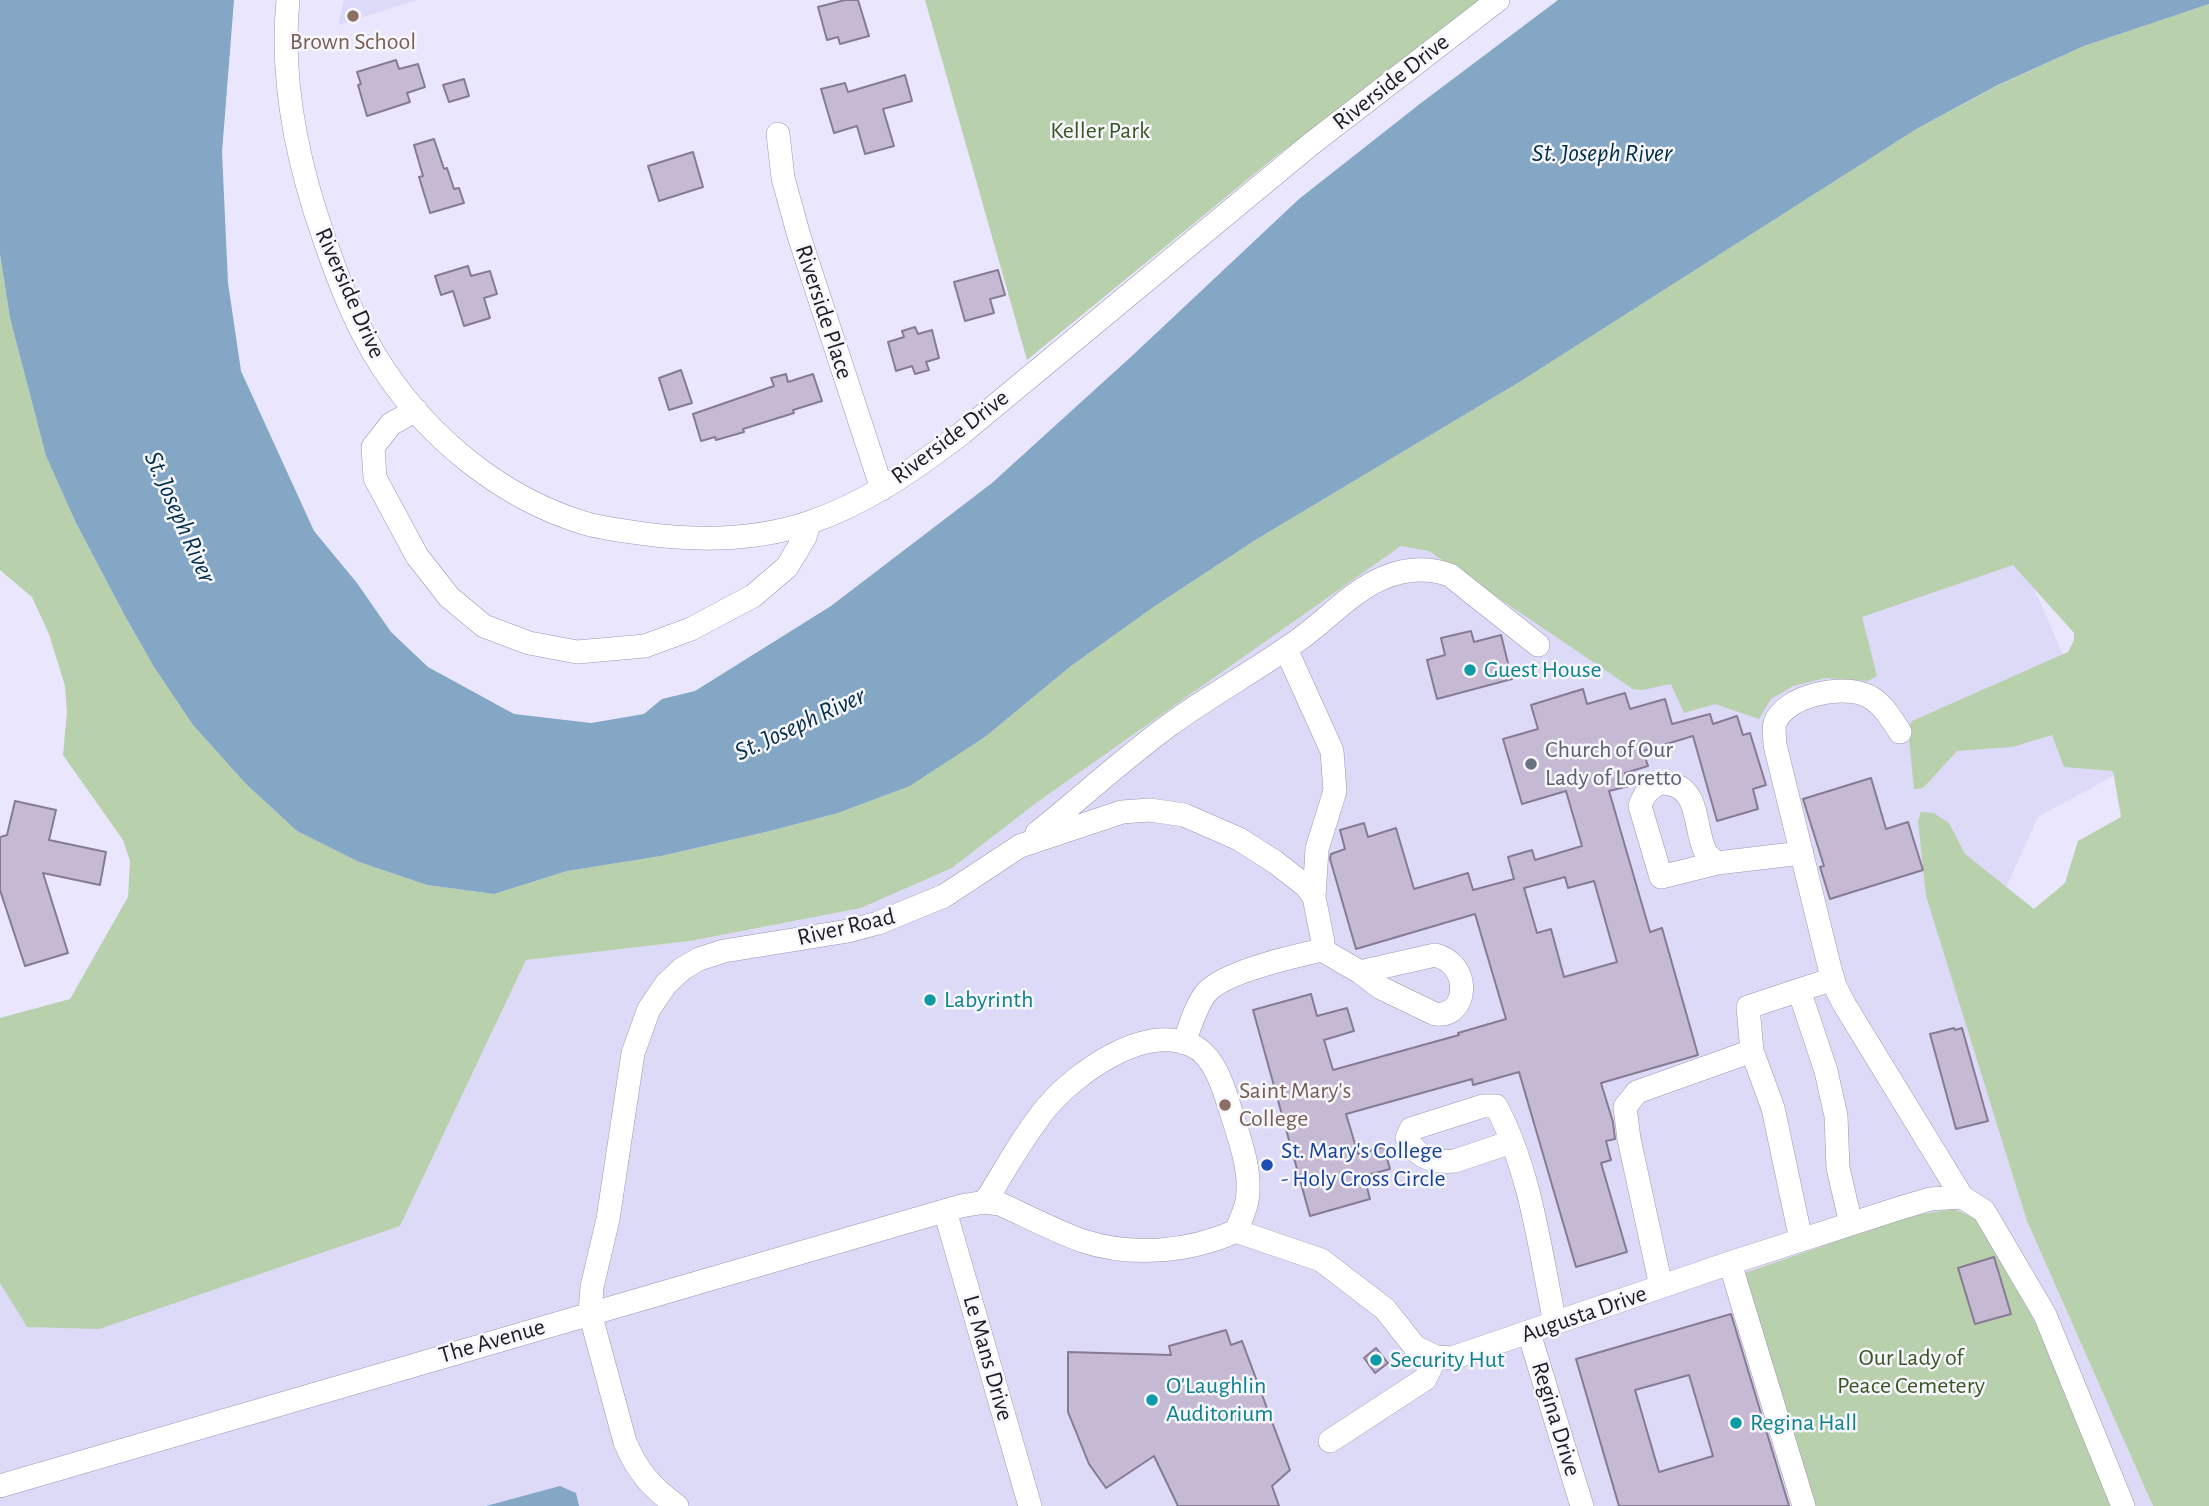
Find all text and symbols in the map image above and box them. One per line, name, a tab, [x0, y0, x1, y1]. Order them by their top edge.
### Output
marker: Brown School	[345, 8, 361, 24]
place label: Brown School	[290, 28, 416, 56]
street label: Riverside Drive	[1327, 28, 1455, 136]
park label: Keller Park	[1050, 117, 1150, 145]
water label: St. Joseph River	[1532, 137, 1672, 169]
street label: Riverside Drive	[308, 223, 392, 363]
street label: Riverside Place	[789, 241, 859, 383]
street label: Riverside Drive	[886, 383, 1014, 491]
water label: St. Joseph River	[137, 446, 223, 588]
place label: Guest House	[1484, 656, 1602, 684]
marker: Guest House	[1462, 662, 1478, 678]
water label: St. Joseph River	[730, 680, 870, 768]
place label: Church of Our Lady of Loretto	[1545, 736, 1682, 792]
marker: Church of Our Lady of Loretto	[1523, 756, 1539, 772]
street label: River Road	[794, 902, 898, 952]
place label: Labyrinth	[944, 986, 1033, 1014]
marker: Labyrinth	[922, 992, 938, 1008]
place label: Saint Mary's College	[1239, 1077, 1351, 1133]
marker: Saint Mary's College	[1217, 1097, 1233, 1113]
place label: St. Mary's College - Holy Cross Circle	[1281, 1137, 1446, 1193]
marker: St. Mary's College - Holy Cross Circle	[1259, 1157, 1275, 1173]
street label: Augusta Drive	[1517, 1279, 1651, 1349]
street label: Le Mans Drive	[956, 1292, 1020, 1424]
street label: The Avenue	[436, 1312, 548, 1370]
park label: Our Lady of Peace Cemetery	[1837, 1344, 1985, 1400]
place label: Security Hut	[1390, 1346, 1505, 1374]
marker: Security Hut	[1368, 1352, 1384, 1368]
street label: Regina Drive	[1525, 1358, 1587, 1480]
place label: O'Laughlin Auditorium	[1166, 1372, 1273, 1428]
marker: O'Laughlin Auditorium	[1144, 1392, 1160, 1408]
place label: Regina Hall	[1750, 1409, 1857, 1437]
marker: Regina Hall	[1728, 1415, 1744, 1431]

